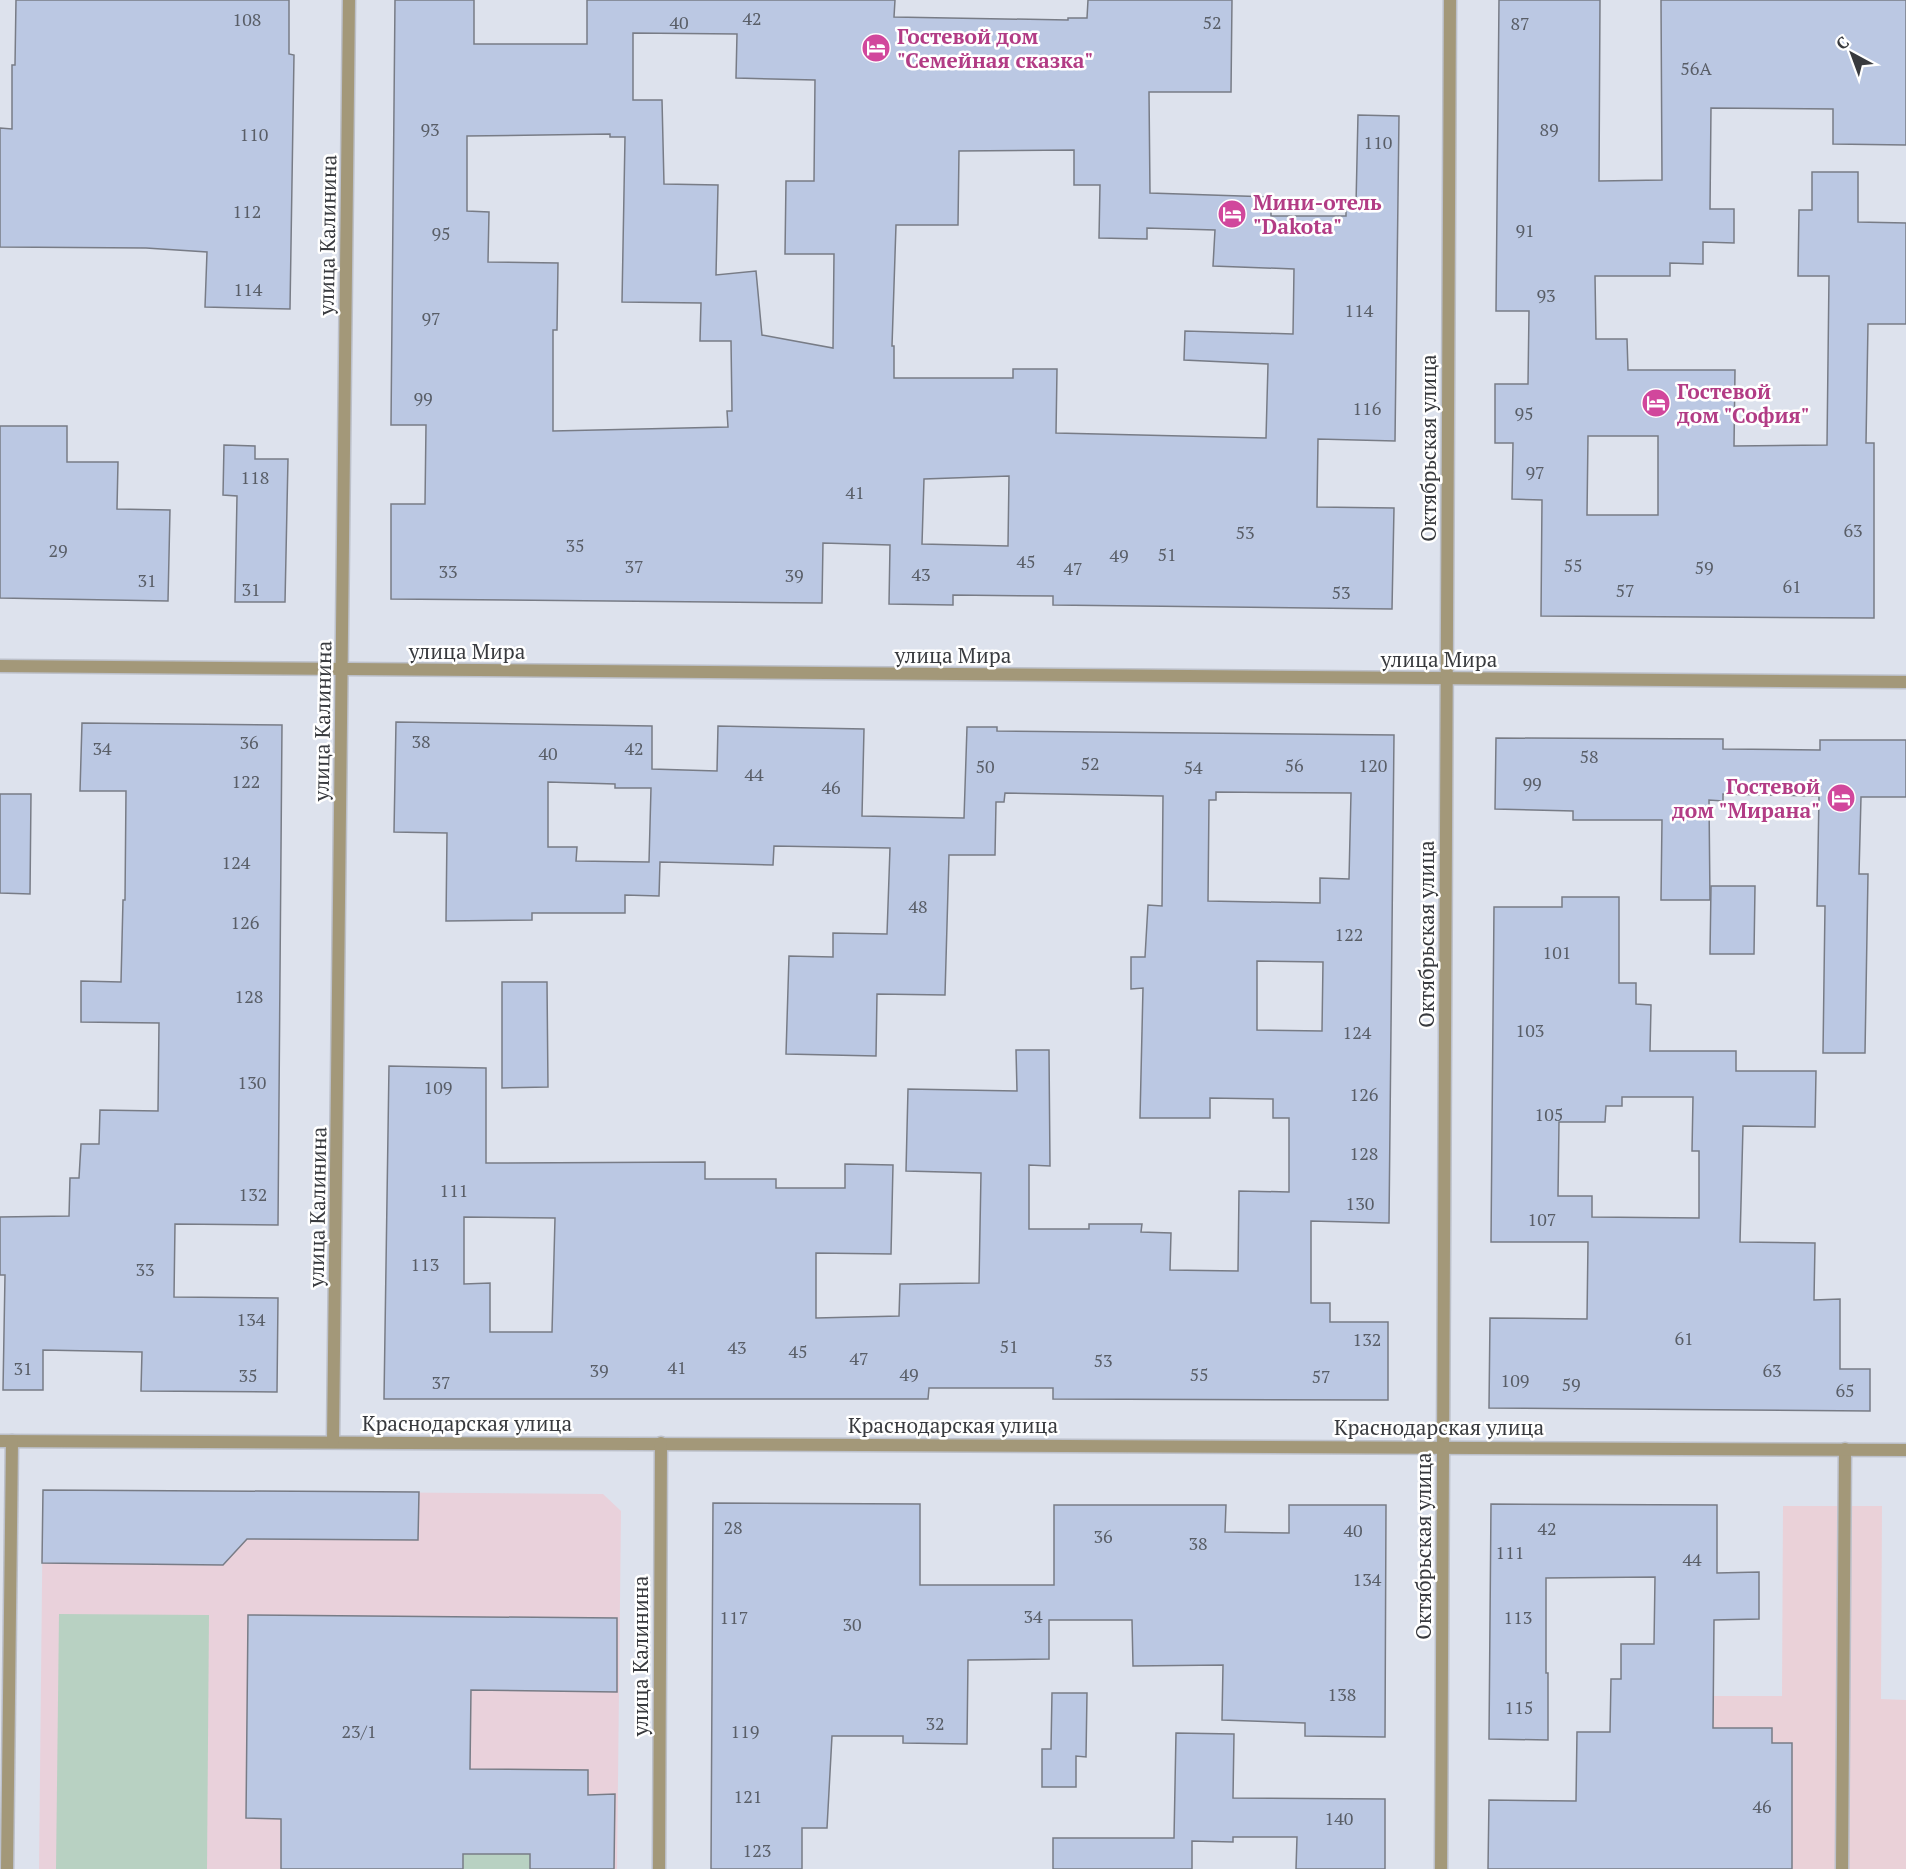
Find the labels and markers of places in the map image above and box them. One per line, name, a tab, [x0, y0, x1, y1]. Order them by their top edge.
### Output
place label: Гостевой дом "Семейная сказка"	[897, 22, 1093, 74]
hotel icon: Гостевой дом "Семейная сказка"	[860, 32, 892, 64]
place label: Мини-отель "Dakota"	[1253, 188, 1382, 240]
hotel icon: Мини-отель "Dakota"	[1216, 198, 1248, 230]
place label: Гостевой дом "София"	[1677, 377, 1809, 429]
hotel icon: Гостевой дом "София"	[1640, 387, 1672, 419]
place label: Гостевой дом "Мирана"	[1672, 772, 1820, 824]
hotel icon: Гостевой дом "Мирана"	[1825, 782, 1857, 814]

